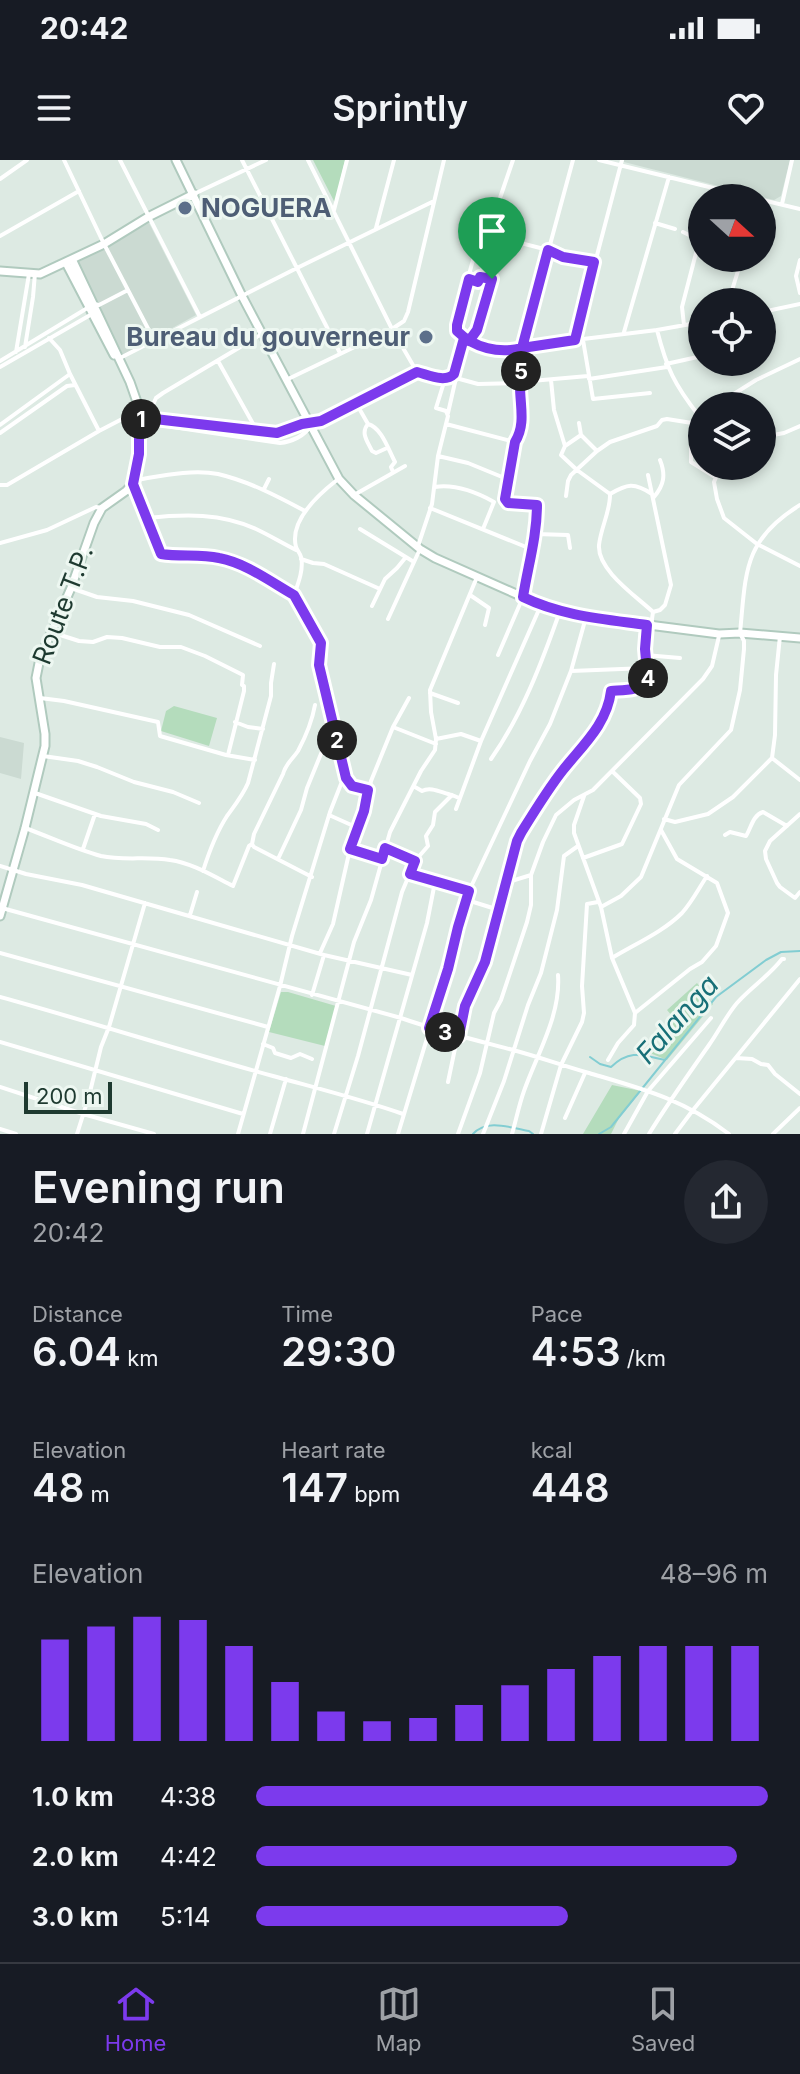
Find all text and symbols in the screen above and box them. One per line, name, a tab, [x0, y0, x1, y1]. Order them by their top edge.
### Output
text: 20:42	[40, 10, 128, 46]
icon: menu	[32, 86, 76, 130]
text: Sprintly	[332, 86, 468, 130]
icon: heart	[724, 86, 768, 130]
north arrow	[688, 184, 776, 272]
map controls	[688, 184, 776, 480]
place label: NOGUERA	[201, 192, 332, 223]
pin	[458, 197, 526, 279]
marker: NOGUERA	[176, 199, 194, 217]
icon: arrive	[470, 209, 514, 253]
button: locate	[688, 288, 776, 376]
place label: Bureau du gouverneur	[126, 321, 410, 352]
marker: Bureau du gouverneur	[417, 328, 435, 346]
pin: 5	[501, 351, 541, 391]
text: 5	[514, 358, 528, 384]
button: layers	[688, 392, 776, 480]
pin: 1	[121, 399, 161, 439]
text: 1	[136, 406, 146, 432]
street label: Route T.P.	[26, 541, 99, 669]
pin: 4	[628, 658, 668, 698]
text: 4	[641, 665, 655, 691]
pin: 2	[317, 720, 357, 760]
text: 2	[330, 727, 344, 753]
water label: Falanga	[628, 968, 726, 1070]
pin: 3	[425, 1012, 465, 1052]
text: 3	[438, 1019, 452, 1045]
scale bar	[24, 1078, 112, 1114]
text: 200 m	[36, 1083, 103, 1109]
text: Evening run	[32, 1160, 285, 1214]
button: share	[684, 1160, 768, 1244]
text: 20:42	[32, 1217, 104, 1248]
text: Distance	[32, 1301, 123, 1327]
text: Time	[281, 1301, 333, 1327]
text: Pace	[531, 1301, 582, 1327]
text: 6.04	[32, 1327, 121, 1376]
text: 29:30	[281, 1327, 396, 1376]
text: 4:53	[531, 1327, 621, 1376]
text: km	[121, 1345, 159, 1371]
text: /km	[621, 1345, 666, 1371]
text: Elevation	[32, 1437, 126, 1463]
text: Heart rate	[281, 1437, 386, 1463]
text: kcal	[531, 1437, 573, 1463]
text: 48	[32, 1463, 84, 1512]
text: 147	[281, 1463, 348, 1512]
text: 448	[531, 1463, 610, 1512]
text: m	[84, 1481, 110, 1507]
text: bpm	[348, 1481, 400, 1507]
text: Elevation	[32, 1558, 143, 1589]
text: 48–96 m	[660, 1558, 768, 1589]
text: 1.0 km	[32, 1781, 114, 1812]
text: 4:38	[160, 1781, 216, 1812]
text: 2.0 km	[32, 1841, 119, 1872]
text: 4:42	[160, 1841, 217, 1872]
text: 3.0 km	[32, 1901, 119, 1932]
text: 5:14	[160, 1901, 211, 1932]
tab: Home	[105, 1982, 166, 2056]
tab: Map	[376, 1982, 421, 2056]
tab: Saved	[631, 1982, 695, 2056]

